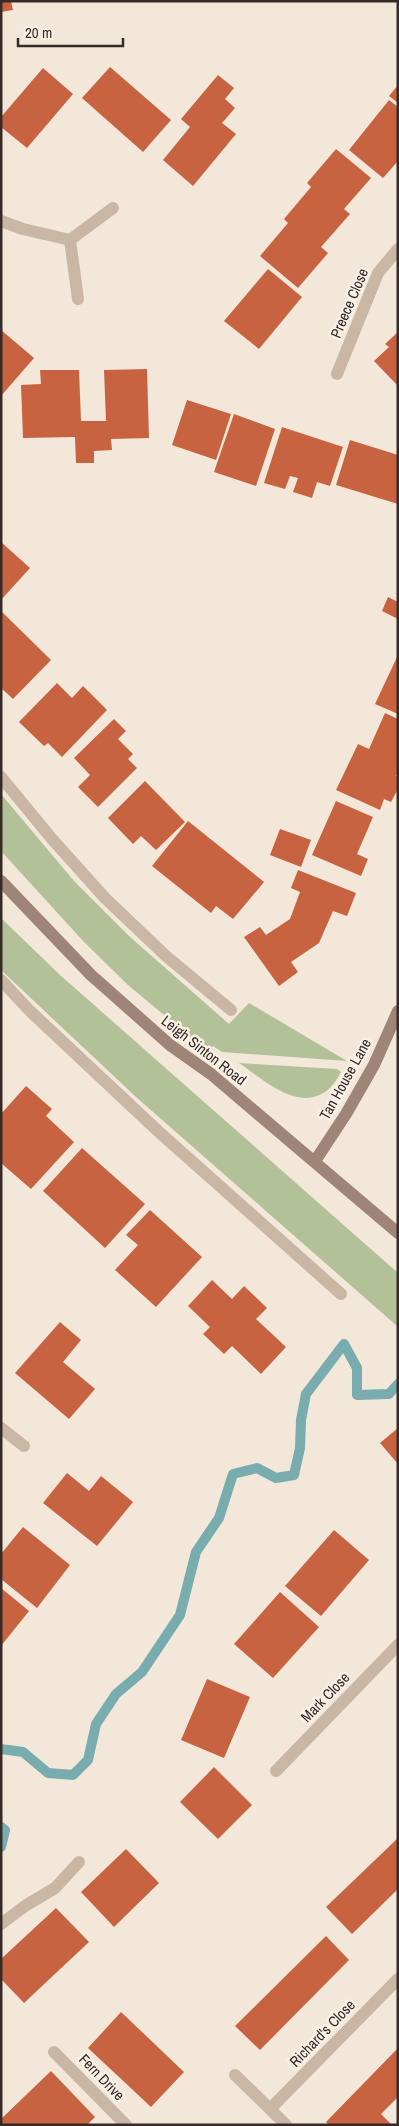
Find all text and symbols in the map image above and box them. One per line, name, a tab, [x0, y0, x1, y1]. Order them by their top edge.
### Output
scale bar	[18, 15, 122, 47]
text: 20 m	[25, 22, 52, 43]
street label: Preece Close	[325, 265, 373, 341]
street label: Leigh Sinton Road	[157, 1010, 251, 1090]
street label: Tan House Lane	[314, 1034, 376, 1123]
street label: Mark Close	[296, 1667, 354, 1727]
street label: Richard's Close	[284, 1995, 360, 2071]
street label: Fern Drive	[74, 2049, 130, 2105]

